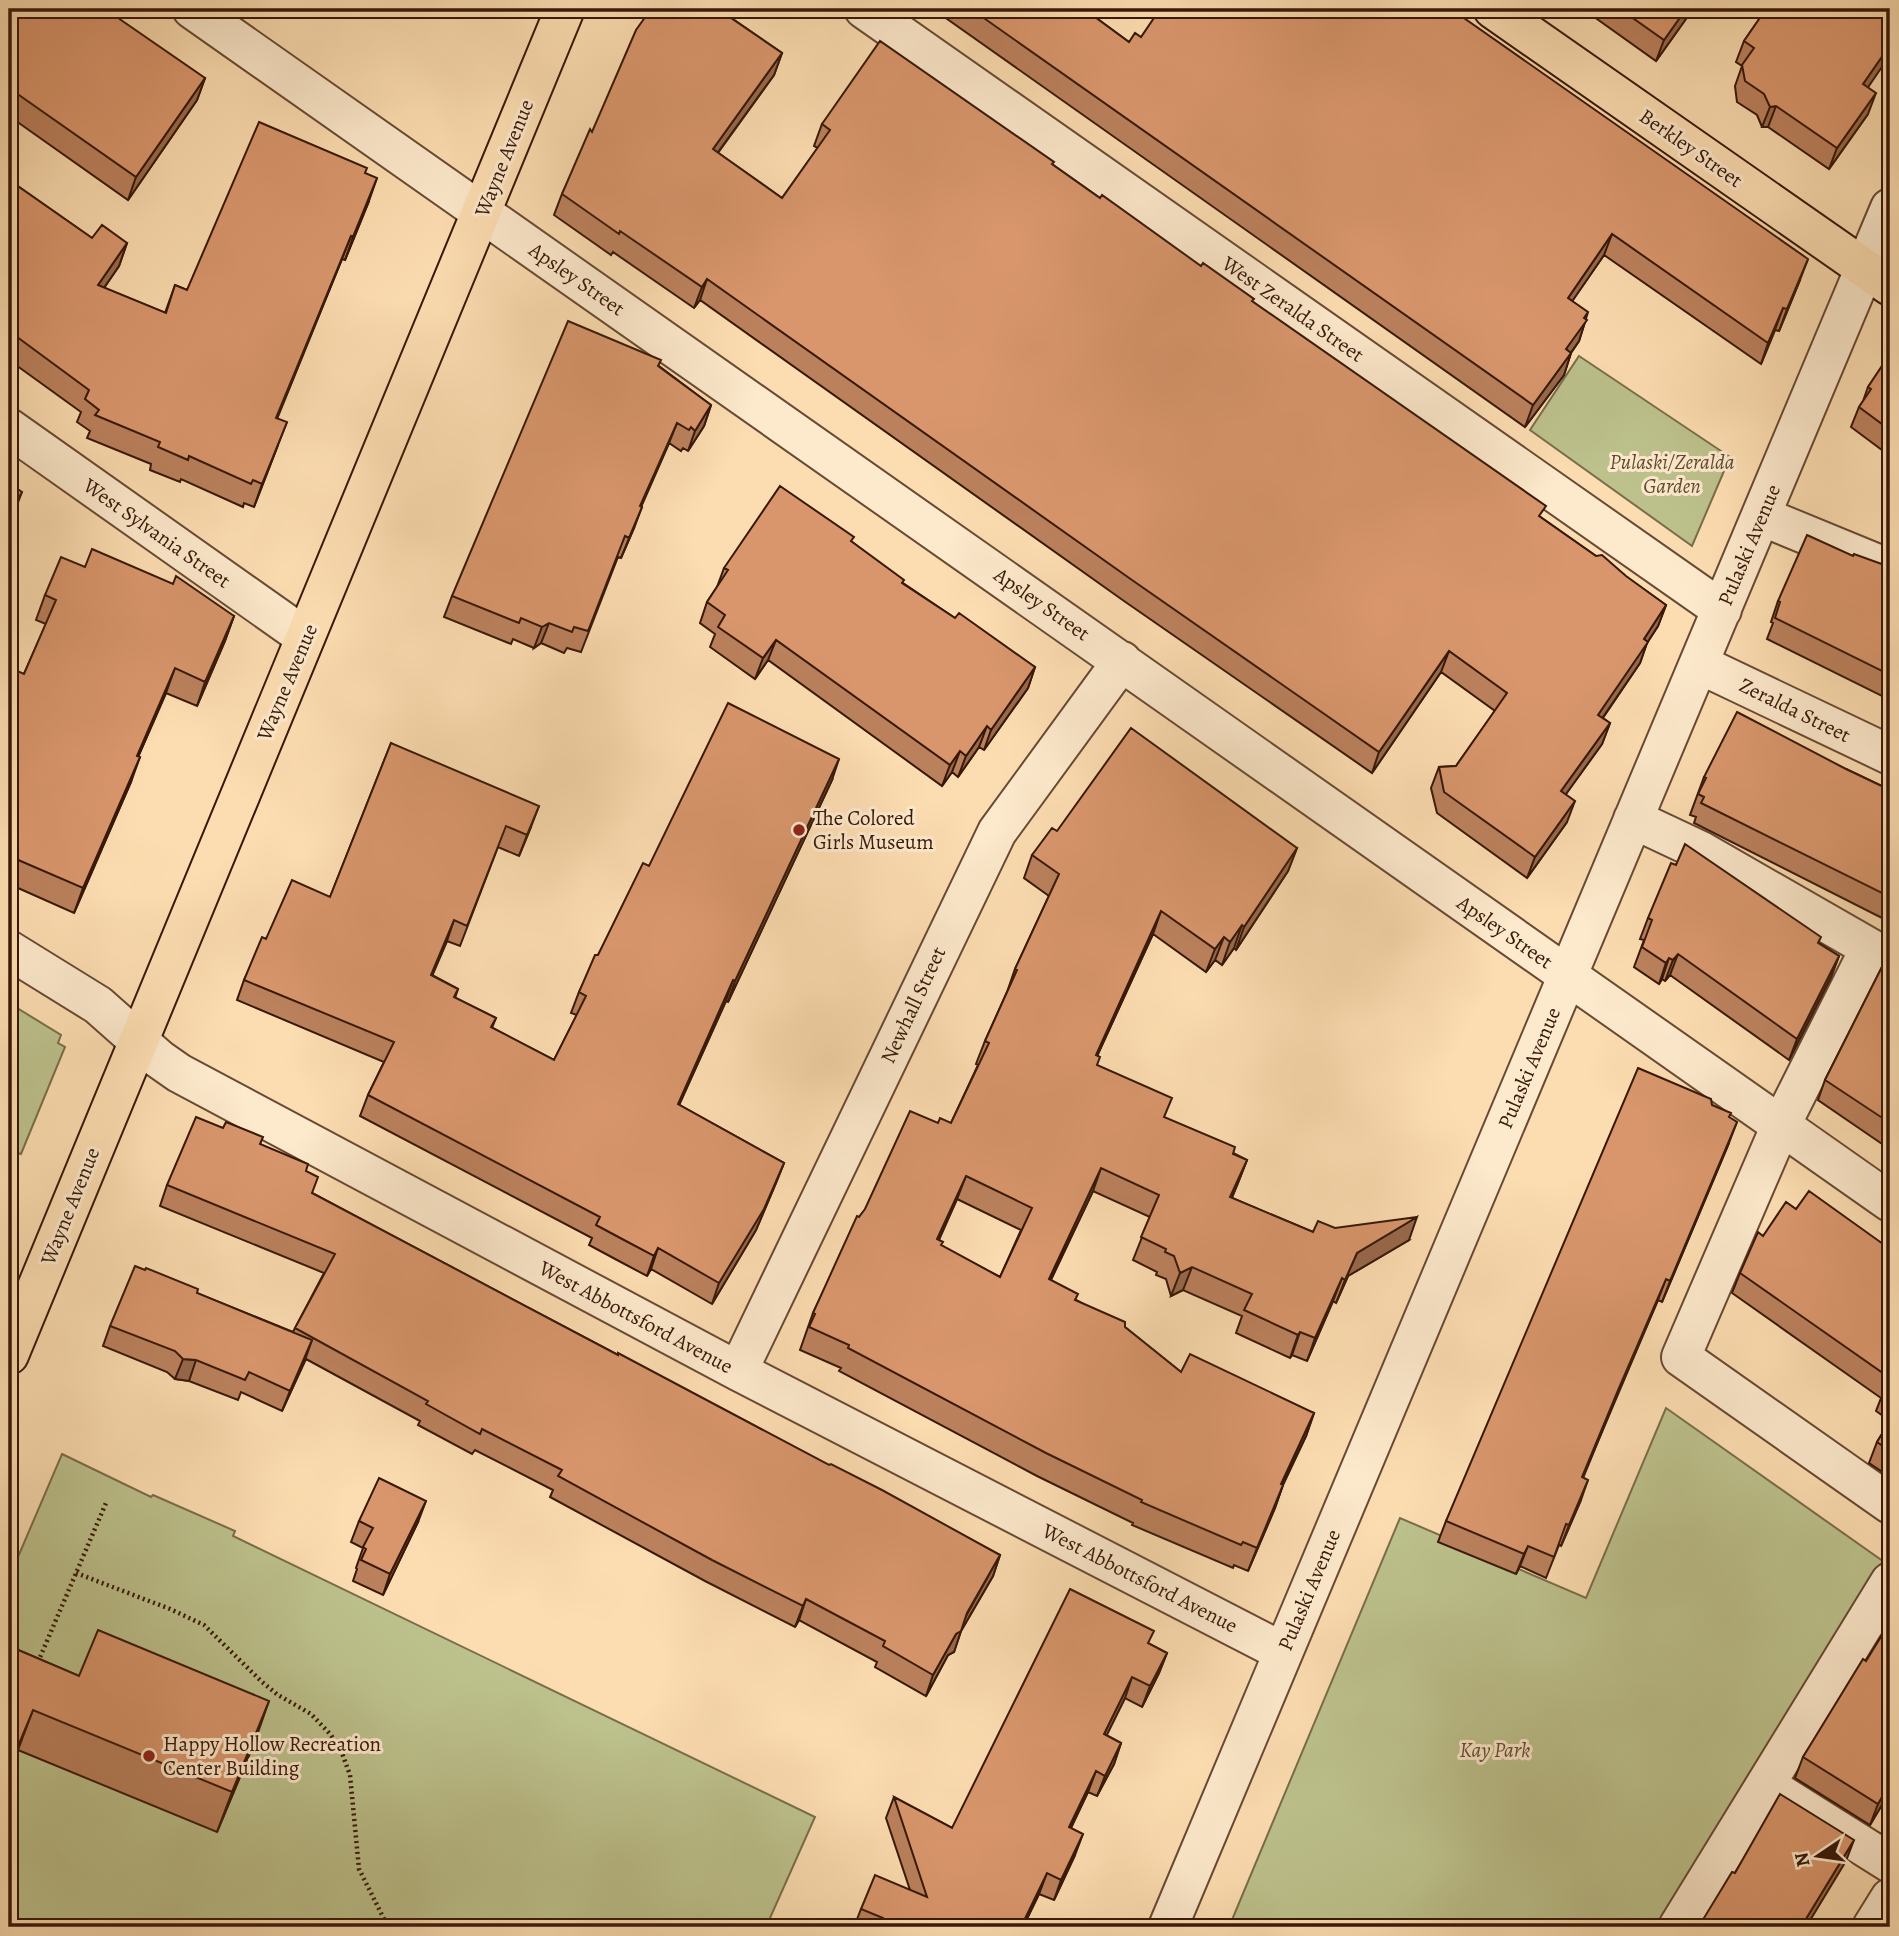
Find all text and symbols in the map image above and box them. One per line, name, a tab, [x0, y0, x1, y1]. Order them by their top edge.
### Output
street label: Wayne Avenue	[467, 95, 540, 222]
street label: Berkley Street	[1634, 102, 1748, 194]
street label: Apsley Street	[523, 235, 631, 322]
street label: West Zeralda Street	[1216, 249, 1370, 369]
park label: Pulaski/Zeralda Garden	[1610, 448, 1735, 500]
street label: West Sylvania Street	[77, 471, 236, 594]
street label: Pulaski Avenue	[1711, 480, 1787, 610]
street label: Apsley Street	[988, 560, 1096, 647]
street label: Wayne Avenue	[249, 619, 324, 746]
street label: Zeralda Street	[1735, 671, 1855, 749]
place label: The Colored Girls Museum	[813, 804, 934, 856]
marker: The Colored Girls Museum	[791, 822, 807, 838]
street label: Apsley Street	[1451, 888, 1559, 975]
street label: Newhall Street	[874, 942, 952, 1068]
street label: Pulaski Avenue	[1491, 1003, 1567, 1133]
street label: Wayne Avenue	[33, 1143, 106, 1270]
street label: West Abbottsford Avenue	[533, 1254, 738, 1380]
street label: West Abbottsford Avenue	[1037, 1516, 1242, 1639]
street label: Pulaski Avenue	[1271, 1525, 1347, 1655]
place label: Happy Hollow Recreation Center Building	[163, 1730, 381, 1782]
park label: Kay Park	[1460, 1736, 1530, 1764]
marker: Happy Hollow Recreation Center Building	[141, 1748, 157, 1764]
north arrow	[1784, 1820, 1854, 1890]
text: N	[1788, 1850, 1817, 1869]

